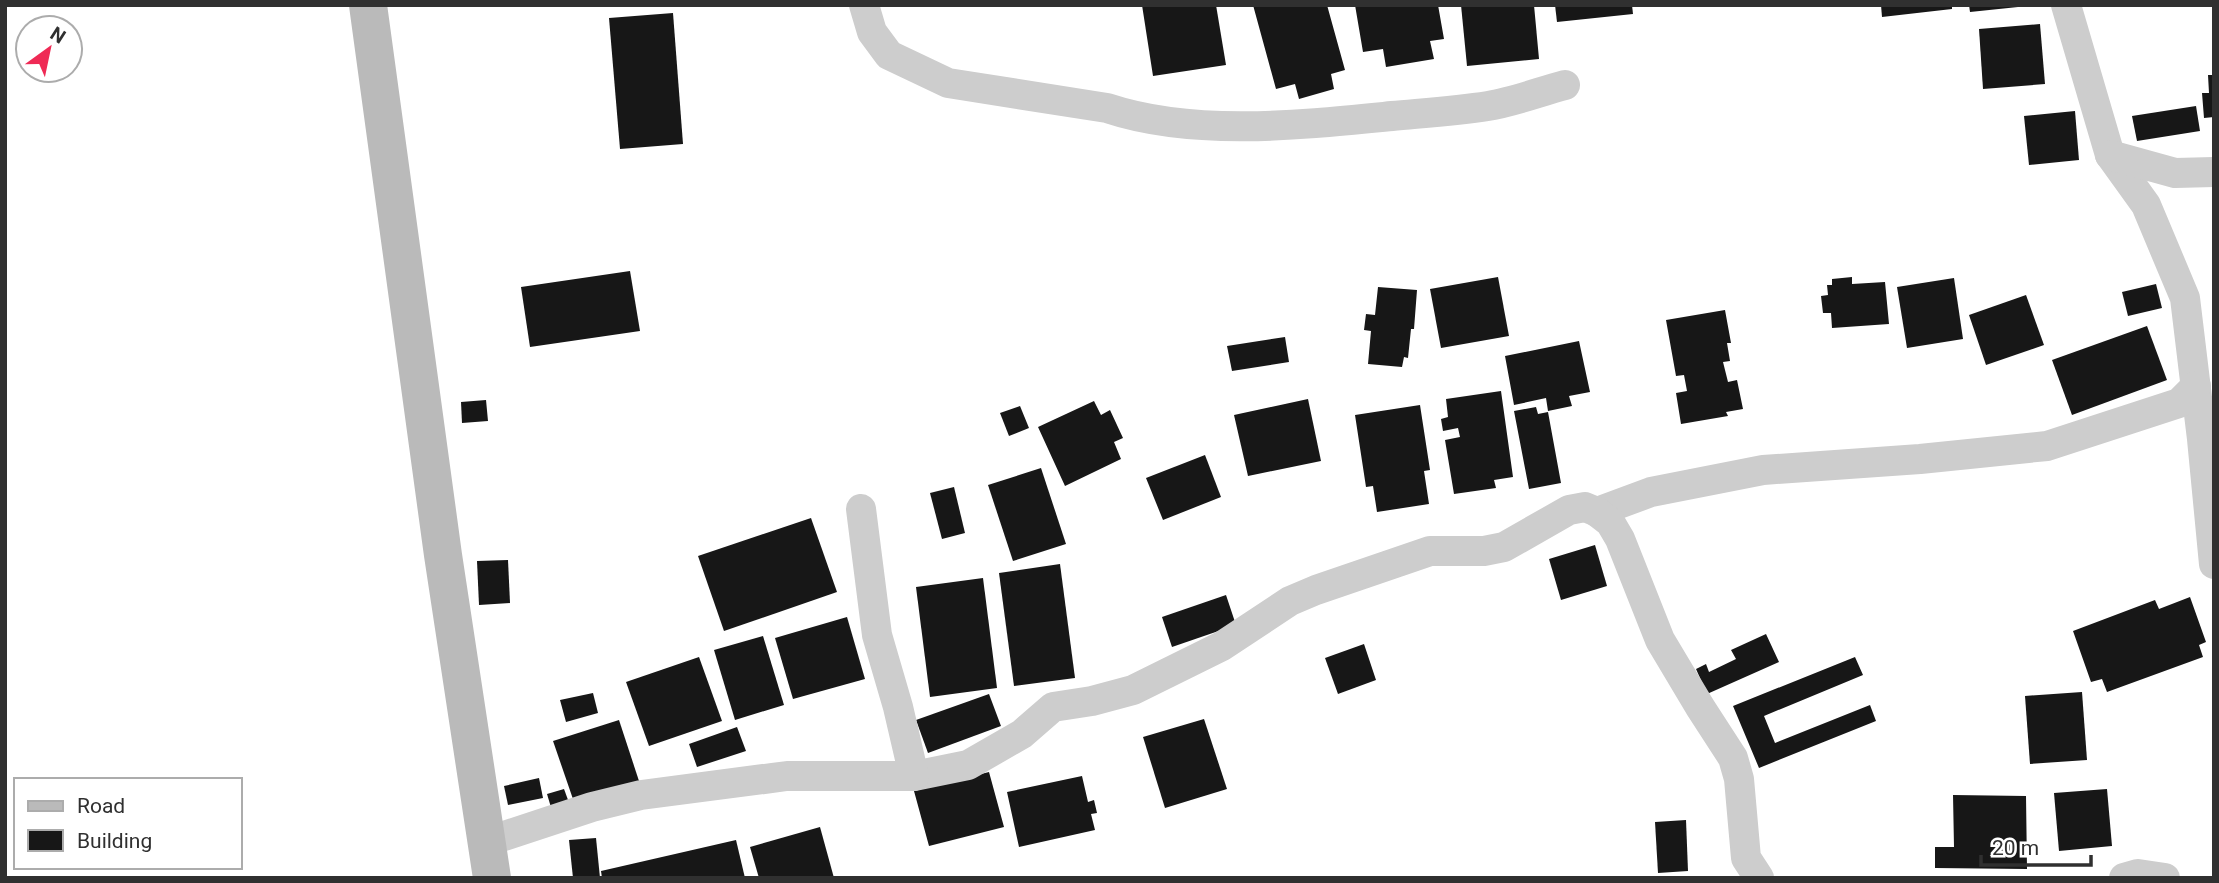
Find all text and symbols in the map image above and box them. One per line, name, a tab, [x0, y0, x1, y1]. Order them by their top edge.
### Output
north arrow	[14, 14, 84, 84]
text: N	[46, 22, 70, 48]
legend	[14, 778, 242, 869]
text: Road	[77, 794, 125, 818]
scale bar	[1981, 824, 2091, 868]
text: Building	[77, 829, 152, 853]
text: 20 m	[1992, 836, 2039, 860]

